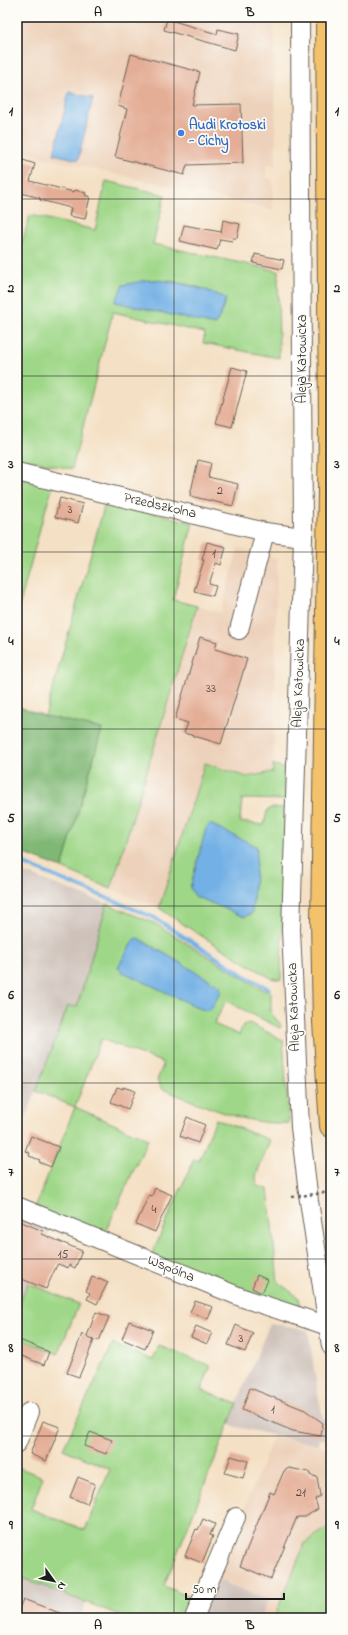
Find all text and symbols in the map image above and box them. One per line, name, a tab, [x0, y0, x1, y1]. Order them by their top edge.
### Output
text: A	[94, 3, 102, 22]
text: B	[245, 3, 255, 22]
text: 1	[9, 102, 14, 121]
text: 1	[335, 102, 340, 121]
place label: Audi Krotoski - Cichy	[188, 115, 266, 154]
marker: Audi Krotoski - Cichy	[176, 128, 186, 138]
text: 2	[7, 279, 15, 298]
text: 2	[333, 279, 341, 298]
street label: Aleja Katowicka	[292, 314, 313, 404]
text: 3	[7, 455, 14, 474]
text: 3	[333, 455, 340, 474]
house number: 2	[217, 482, 223, 500]
street label: Przedszkolna	[121, 487, 199, 525]
house number: 3	[68, 501, 73, 519]
house number: 1	[212, 545, 216, 563]
text: 4	[7, 632, 14, 651]
text: 4	[333, 632, 340, 651]
street label: Aleja Katowicka	[287, 638, 311, 728]
house number: 33	[206, 680, 216, 698]
text: 5	[7, 809, 15, 828]
text: 5	[333, 809, 341, 828]
street label: Aleja Katowicka	[282, 962, 306, 1052]
text: 6	[7, 986, 14, 1005]
text: 6	[333, 986, 340, 1005]
text: 7	[8, 1163, 14, 1182]
text: 7	[334, 1163, 340, 1182]
house number: 4	[152, 1201, 157, 1219]
house number: 15	[58, 1246, 68, 1264]
street label: Wspólna	[144, 1250, 198, 1288]
house number: 3	[239, 1330, 244, 1348]
text: 8	[8, 1339, 14, 1358]
text: 8	[334, 1339, 340, 1358]
house number: 1	[271, 1401, 275, 1419]
house number: 21	[296, 1484, 306, 1502]
text: 9	[8, 1516, 14, 1535]
text: 9	[334, 1516, 340, 1535]
north arrow	[34, 1561, 74, 1601]
scale bar	[186, 1575, 284, 1601]
text: N	[53, 1578, 70, 1593]
text: 50 m	[192, 1581, 216, 1599]
text: A	[94, 1616, 102, 1635]
text: B	[245, 1616, 255, 1635]

